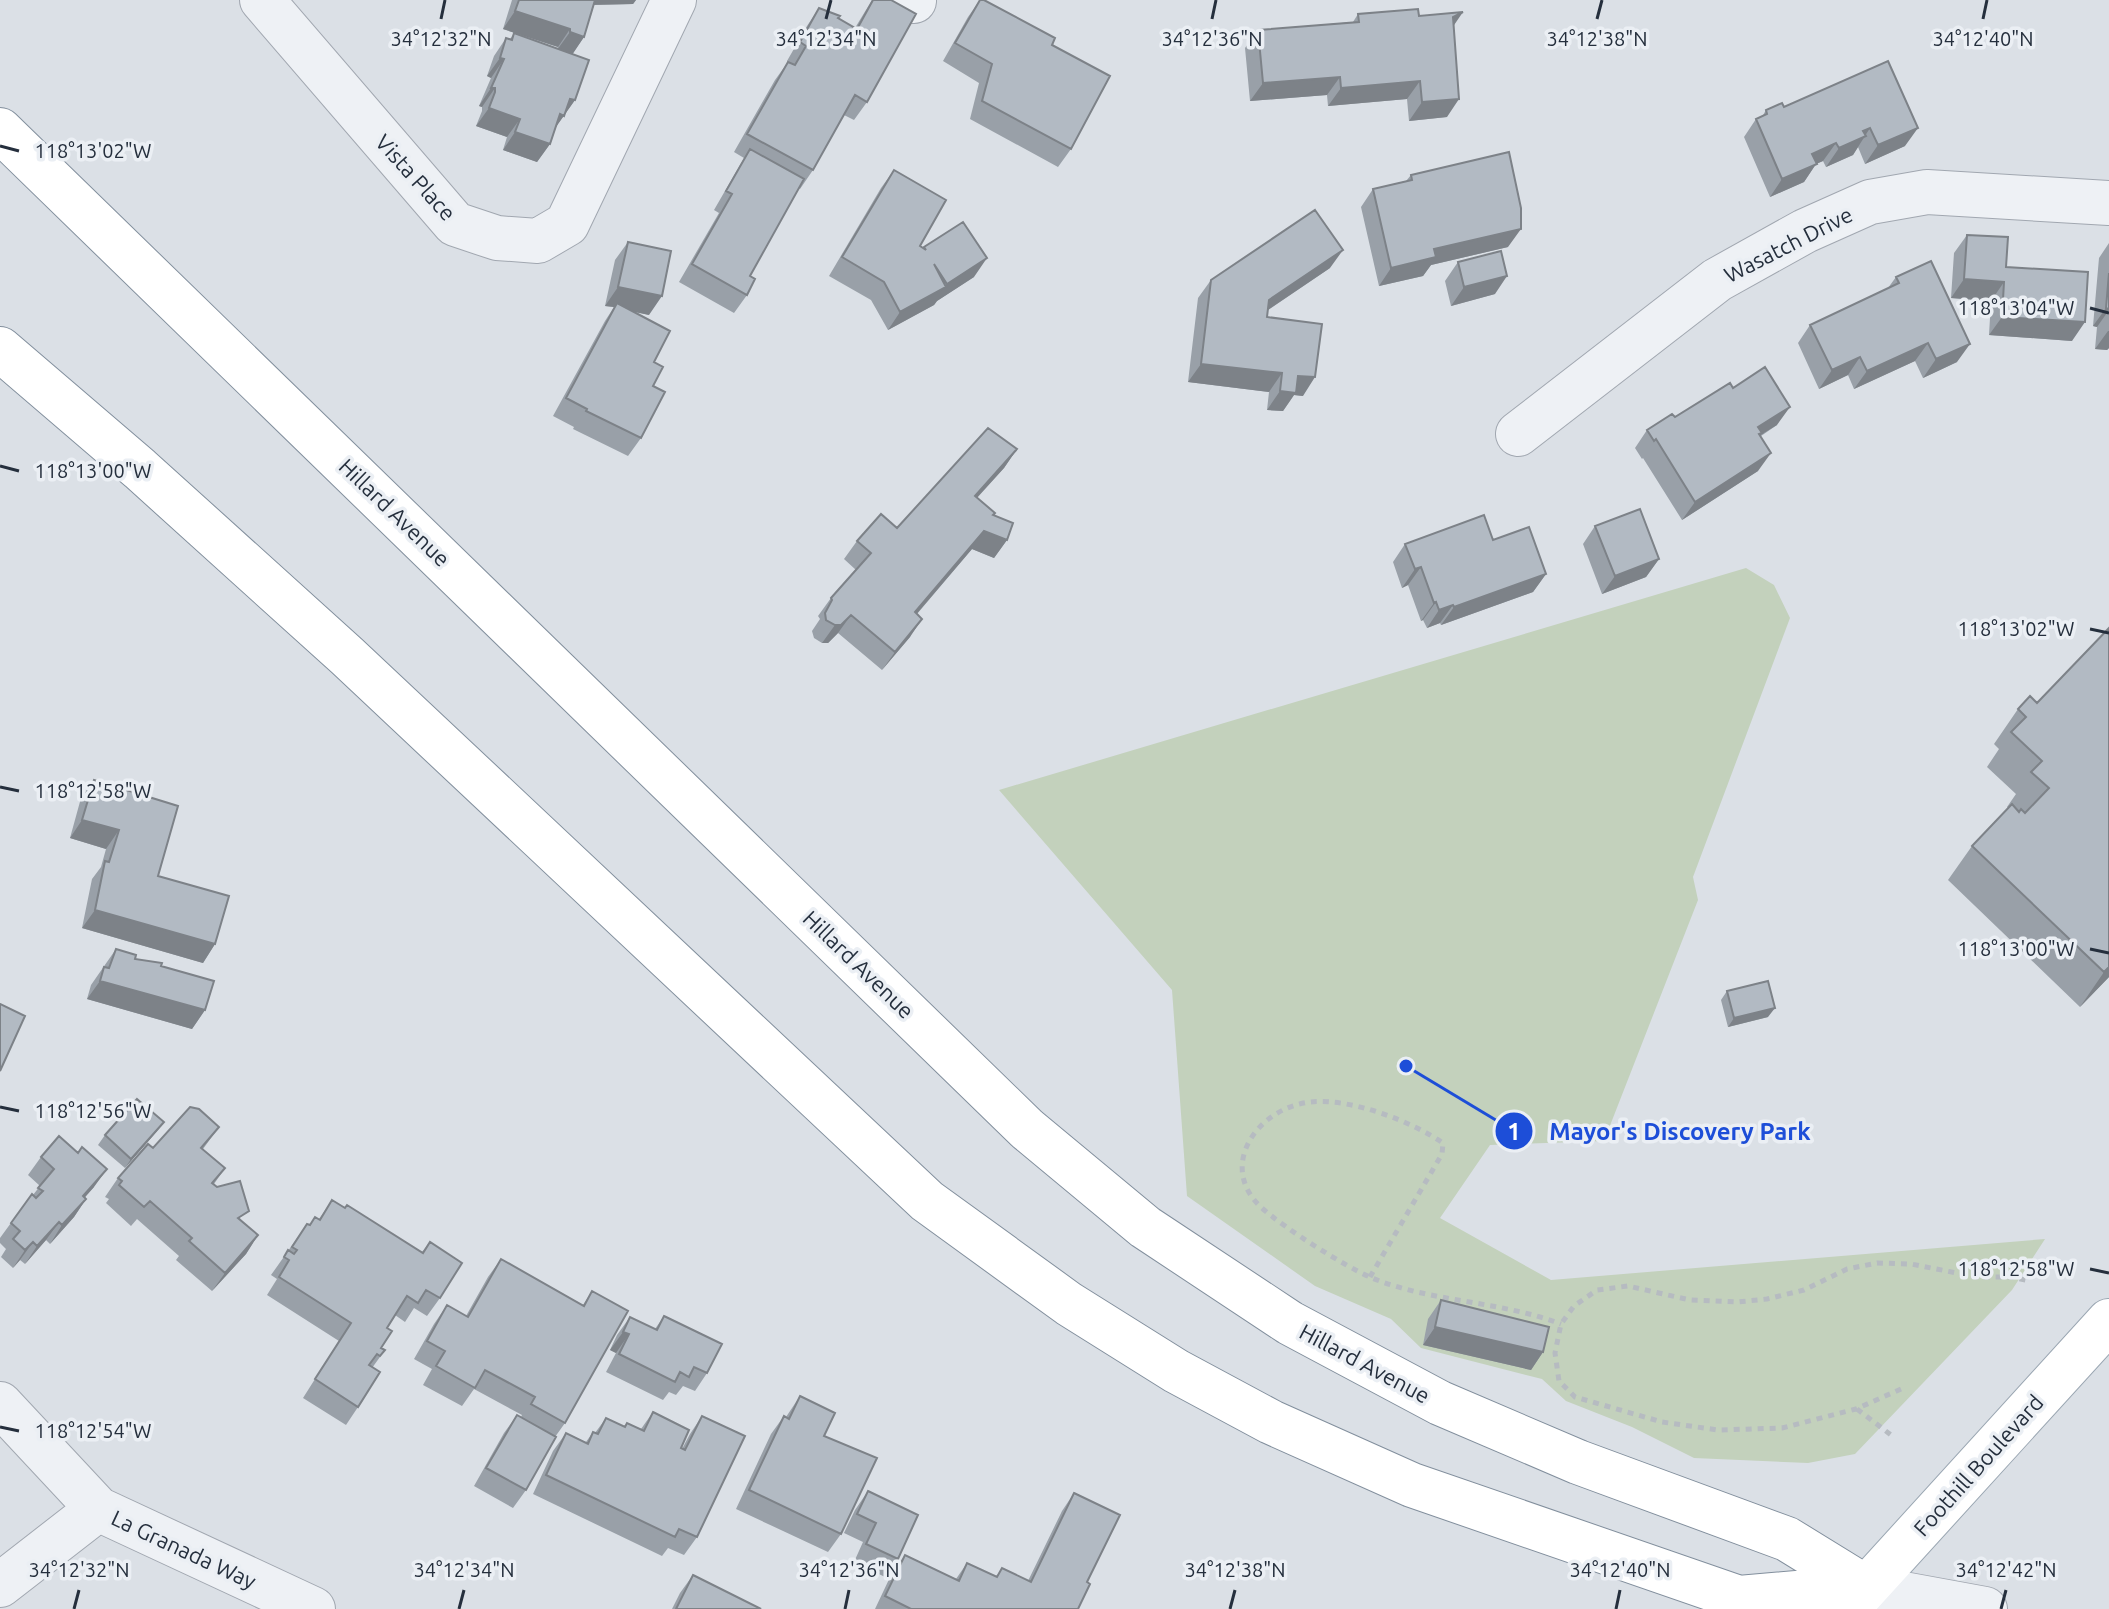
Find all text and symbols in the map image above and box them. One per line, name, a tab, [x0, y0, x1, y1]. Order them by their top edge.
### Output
text: 34°12'32"N	[390, 27, 492, 50]
text: 34°12'34"N	[775, 27, 877, 50]
text: 34°12'36"N	[1161, 27, 1263, 50]
text: 34°12'38"N	[1546, 27, 1648, 50]
text: 34°12'40"N	[1932, 27, 2034, 50]
street label: Vista Place	[371, 129, 461, 225]
text: 118°13'02"W	[35, 139, 151, 162]
street label: Wasatch Drive	[1720, 201, 1856, 287]
text: 118°13'04"W	[1958, 296, 2074, 319]
street label: Hillard Avenue	[335, 453, 455, 571]
text: 118°13'00"W	[35, 459, 151, 482]
text: 118°13'02"W	[1958, 617, 2074, 640]
text: 118°12'58"W	[35, 779, 151, 802]
street label: Hillard Avenue	[799, 905, 919, 1023]
text: 118°13'00"W	[1958, 937, 2074, 960]
text: 118°12'56"W	[35, 1099, 151, 1122]
callout: Mayor's Discovery Park	[1494, 1107, 1827, 1155]
text: 1	[1507, 1118, 1521, 1145]
text: Mayor's Discovery Park	[1549, 1118, 1811, 1145]
text: 118°12'58"W	[1958, 1257, 2074, 1280]
street label: Hillard Avenue	[1296, 1318, 1434, 1408]
street label: Foothill Boulevard	[1908, 1389, 2048, 1541]
text: 118°12'54"W	[35, 1419, 151, 1442]
street label: La Granada Way	[108, 1505, 261, 1594]
text: 34°12'32"N	[28, 1558, 130, 1581]
text: 34°12'34"N	[413, 1558, 515, 1581]
text: 34°12'36"N	[798, 1558, 900, 1581]
text: 34°12'38"N	[1184, 1558, 1286, 1581]
text: 34°12'40"N	[1569, 1558, 1671, 1581]
text: 34°12'42"N	[1955, 1558, 2057, 1581]

